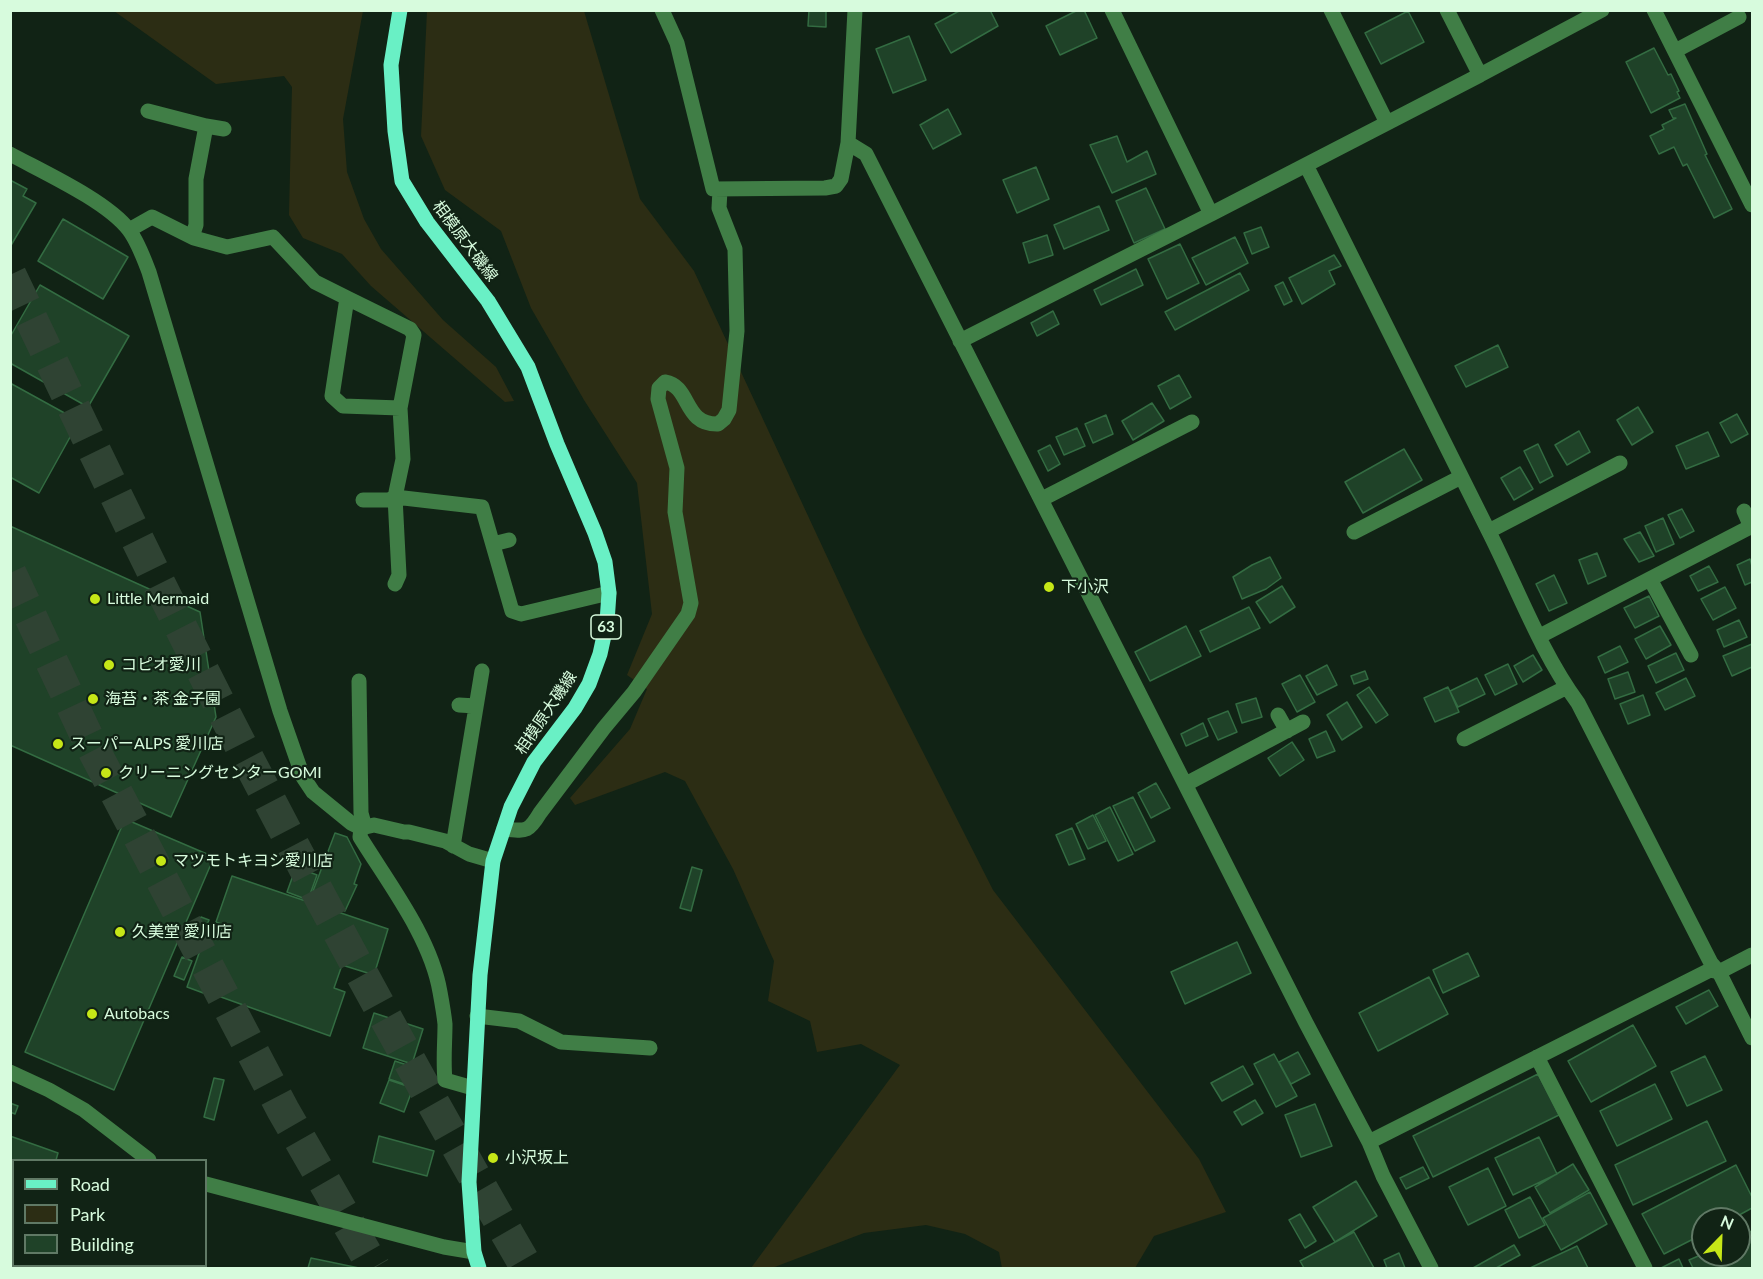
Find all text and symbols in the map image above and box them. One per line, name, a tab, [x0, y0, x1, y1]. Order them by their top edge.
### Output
street label: 相模原大磯線	[428, 197, 502, 285]
place label: 下小沢	[1061, 577, 1109, 597]
marker: 下小沢	[1042, 580, 1056, 594]
place label: Little Mermaid	[107, 589, 209, 609]
marker: Little Mermaid	[88, 592, 102, 606]
road number: 63	[591, 615, 621, 639]
place label: コピオ愛川	[121, 655, 201, 675]
marker: コピオ愛川	[102, 658, 116, 672]
street label: 相模原大磯線	[511, 668, 581, 758]
place label: 海苔・茶 金子園	[105, 689, 221, 709]
marker: 海苔・茶 金子園	[86, 692, 100, 706]
place label: スーパーALPS 愛川店	[70, 734, 223, 754]
marker: スーパーALPS 愛川店	[51, 737, 65, 751]
place label: クリーニングセンターGOMI	[118, 763, 322, 783]
marker: クリーニングセンターGOMI	[99, 766, 113, 780]
place label: マツモトキヨシ愛川店	[173, 851, 333, 871]
marker: マツモトキヨシ愛川店	[154, 854, 168, 868]
place label: 久美堂 愛川店	[132, 922, 232, 942]
marker: 久美堂 愛川店	[113, 925, 127, 939]
place label: Autobacs	[104, 1004, 170, 1024]
marker: Autobacs	[85, 1007, 99, 1021]
place label: 小沢坂上	[505, 1148, 569, 1168]
marker: 小沢坂上	[486, 1151, 500, 1165]
legend	[12, 1159, 207, 1267]
text: Road	[70, 1173, 110, 1195]
text: Park	[70, 1203, 105, 1225]
north arrow	[1691, 1207, 1751, 1267]
text: N	[1718, 1211, 1737, 1233]
text: Building	[70, 1233, 134, 1255]

